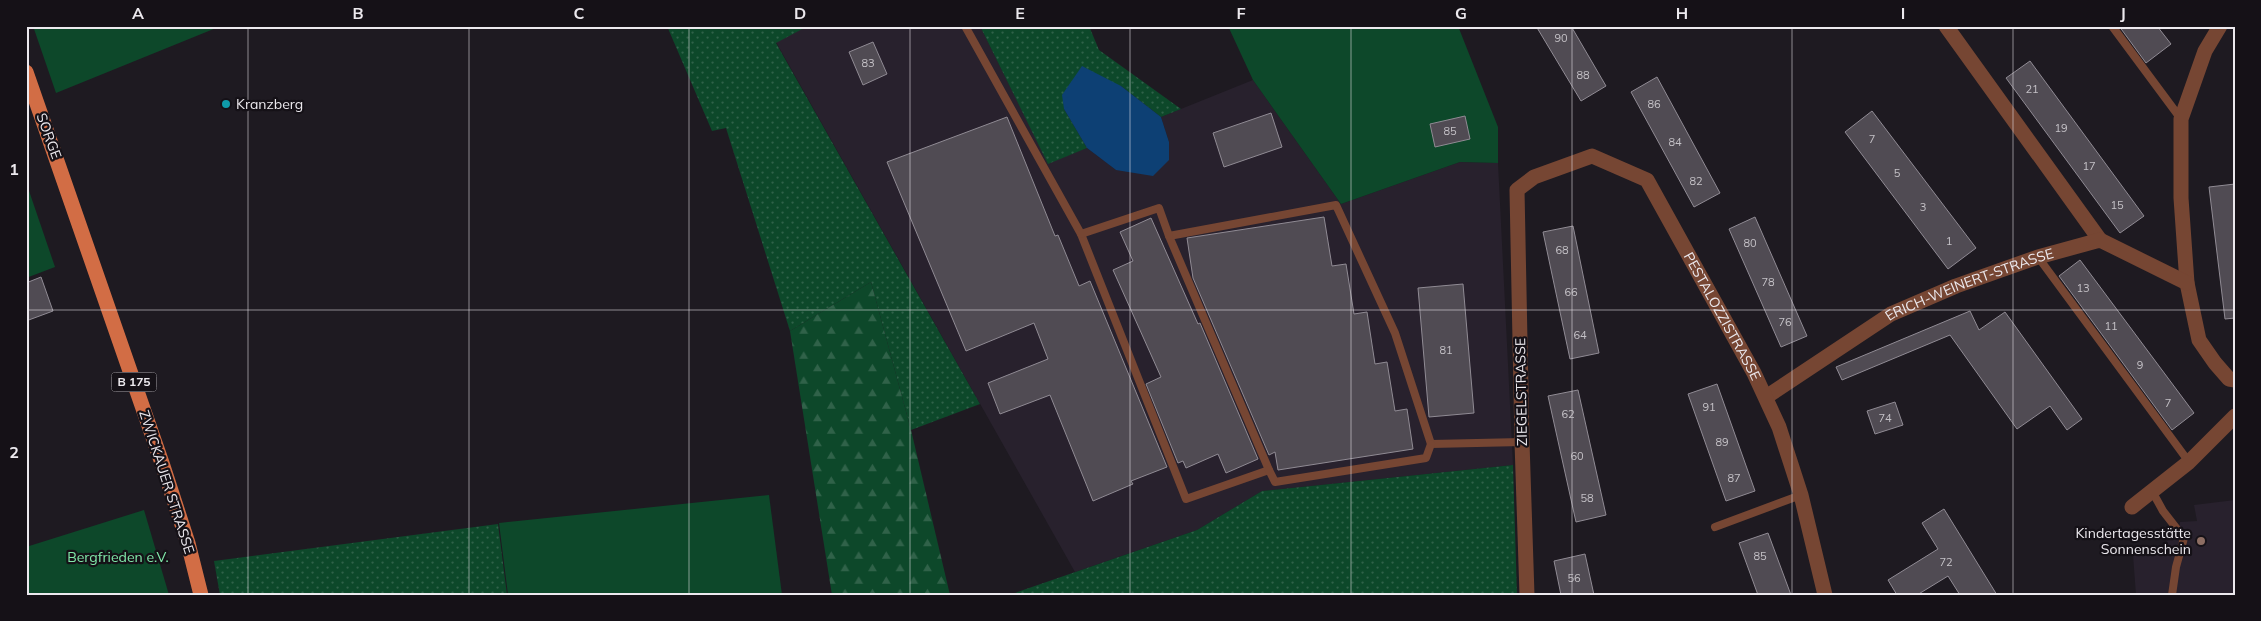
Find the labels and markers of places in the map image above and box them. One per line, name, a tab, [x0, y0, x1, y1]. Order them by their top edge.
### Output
place label: Kranzberg	[236, 95, 303, 113]
marker: Kranzberg	[220, 98, 232, 110]
place label: Kindertagesstätte Sonnenschein	[2075, 524, 2191, 558]
marker: Kindertagesstätte Sonnenschein	[2195, 535, 2207, 547]

